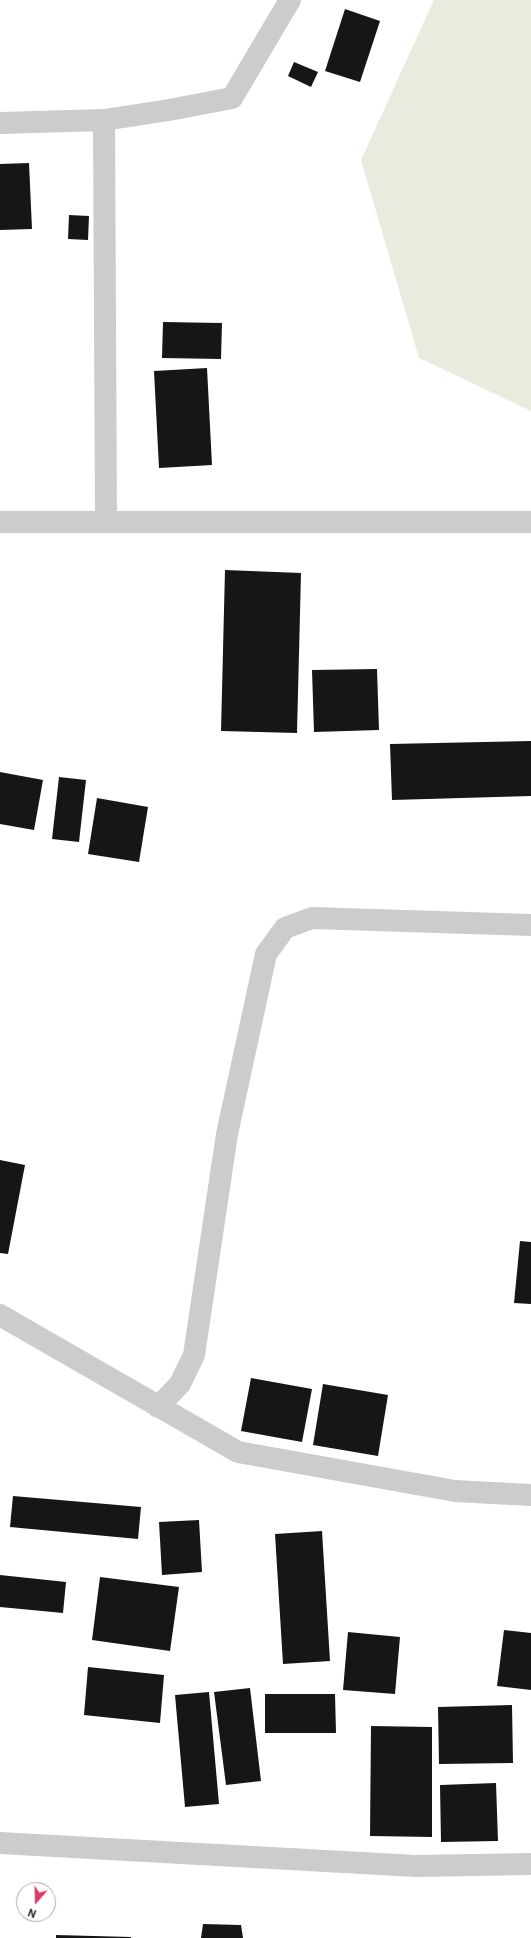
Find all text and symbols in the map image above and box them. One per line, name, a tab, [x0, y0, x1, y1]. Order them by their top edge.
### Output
north arrow	[16, 1882, 56, 1922]
text: N	[26, 1905, 38, 1920]

